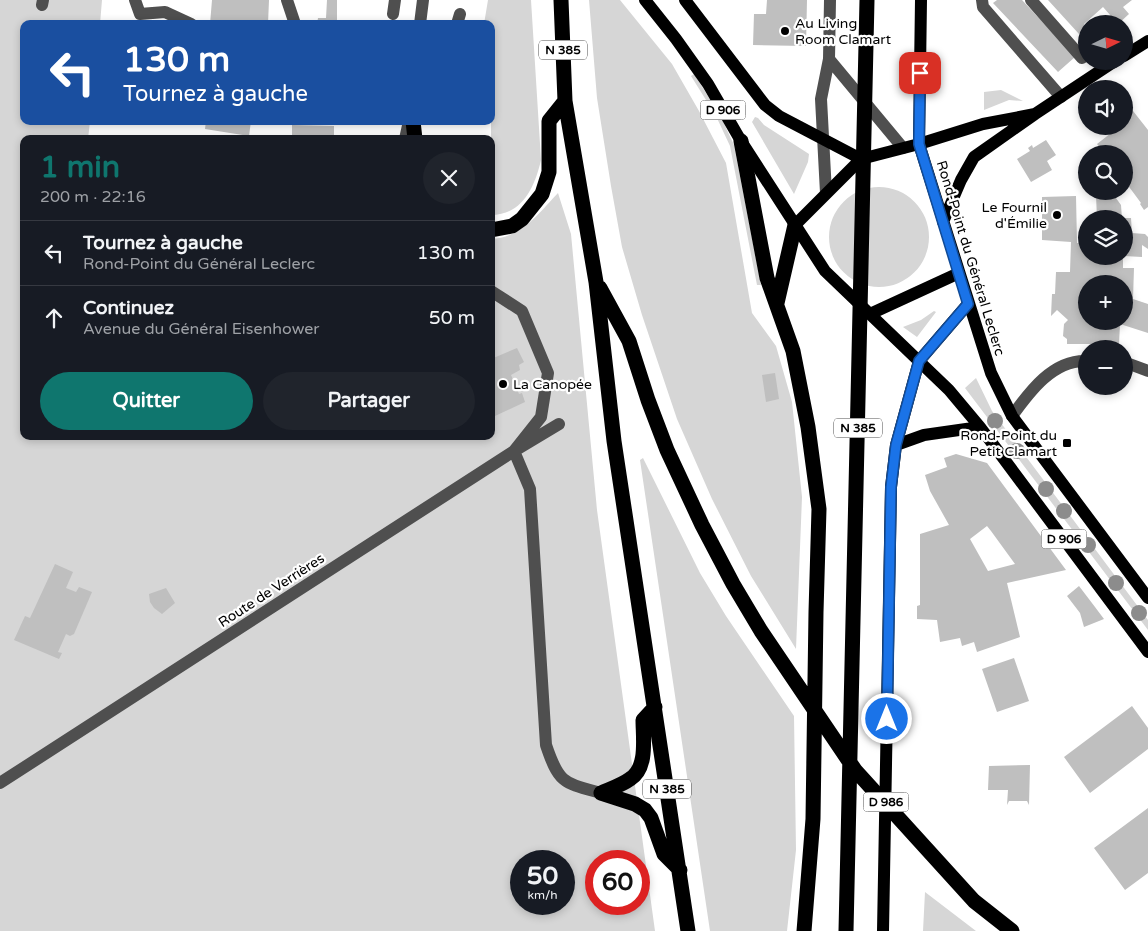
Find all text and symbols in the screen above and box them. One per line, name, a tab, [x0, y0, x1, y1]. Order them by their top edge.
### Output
place label: Au Living Room Clamart	[795, 15, 892, 48]
north arrow	[1078, 15, 1132, 70]
map controls	[1078, 15, 1133, 395]
marker: Au Living Room Clamart	[779, 25, 791, 37]
text: 130 m	[123, 39, 230, 81]
icon: left	[40, 40, 105, 105]
road number: N 385	[539, 40, 587, 60]
pin	[899, 52, 941, 94]
icon: arrive	[906, 59, 934, 87]
button: sound	[1078, 80, 1133, 135]
text: Tournez à gauche	[123, 81, 308, 107]
road number: D 906	[700, 100, 746, 120]
button: search	[1078, 145, 1133, 200]
text: 1 min	[40, 149, 120, 186]
button: close	[423, 152, 475, 204]
street label: Rond-Point du Général Leclerc	[933, 159, 1008, 358]
text: 200 m · 22:16	[40, 187, 146, 207]
place label: Le Fournil d'Émilie	[982, 199, 1047, 232]
marker: Le Fournil d'Émilie	[1051, 209, 1063, 221]
button: layers	[1078, 210, 1133, 265]
text: Tournez à gauche	[83, 232, 243, 254]
icon: left	[40, 239, 68, 267]
text: 130 m	[417, 242, 475, 264]
text: Rond-Point du Général Leclerc	[83, 254, 315, 274]
button: +	[1078, 275, 1133, 330]
text: Continuez	[83, 297, 174, 319]
icon: ahead	[40, 304, 68, 332]
text: 50 m	[429, 307, 475, 329]
text: Avenue du Général Eisenhower	[83, 319, 319, 339]
button: −	[1078, 340, 1133, 395]
button: Quitter	[40, 372, 253, 430]
button: Partager	[263, 372, 475, 430]
place label: La Canopée	[513, 376, 592, 393]
marker: La Canopée	[497, 378, 509, 390]
road number: N 385	[834, 418, 882, 438]
place label: Rond-Point du Petit Clamart	[960, 427, 1058, 460]
marker: Rond-Point du Petit Clamart	[1061, 437, 1073, 449]
road number: D 906	[1042, 530, 1086, 548]
street label: Route de Verrières	[215, 550, 328, 631]
position arrow	[860, 692, 912, 744]
road number: N 385	[643, 780, 691, 799]
road number: D 986	[864, 792, 908, 812]
speed limit sign: 60	[585, 850, 650, 915]
text: 50	[527, 861, 558, 891]
text: km/h	[527, 888, 558, 902]

